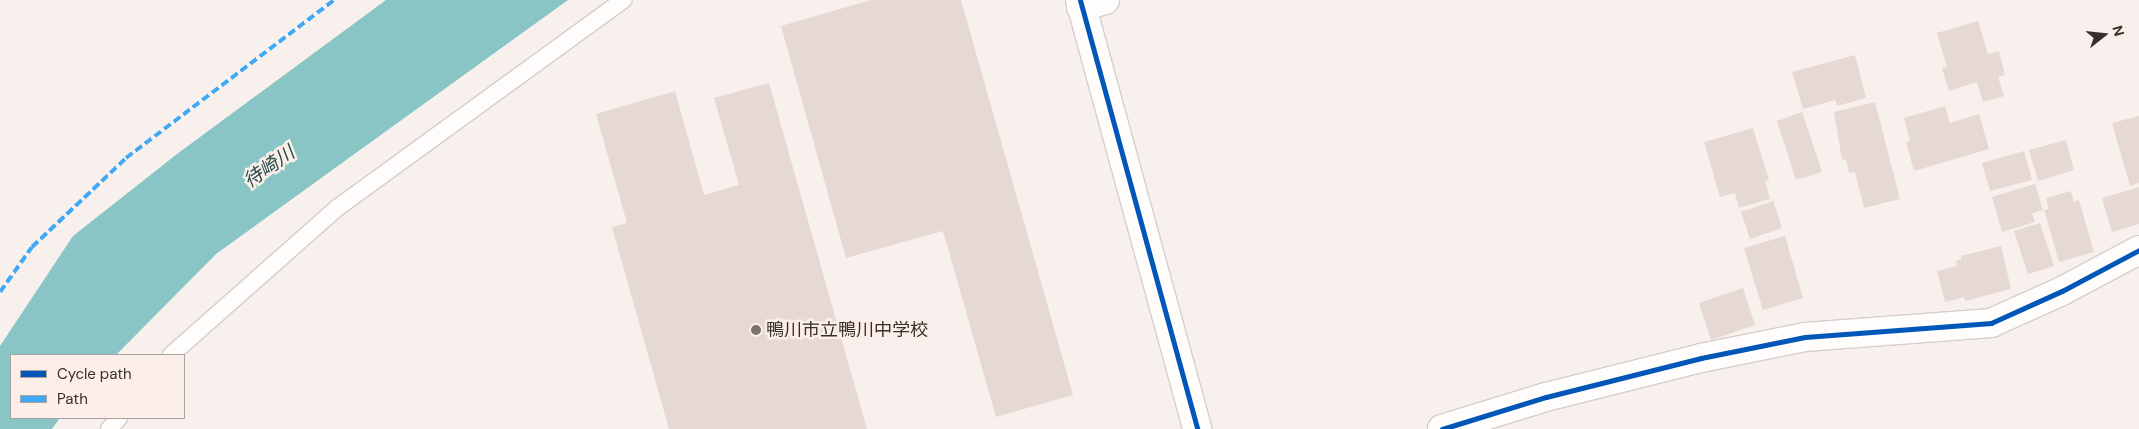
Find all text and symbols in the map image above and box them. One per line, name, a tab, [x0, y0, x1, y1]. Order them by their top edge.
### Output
north arrow	[2079, 10, 2129, 60]
text: N	[2108, 23, 2128, 38]
water label: 待崎川	[239, 141, 299, 193]
place label: 鴨川市立鴨川中学校	[766, 319, 928, 341]
marker: 鴨川市立鴨川中学校	[750, 324, 762, 336]
legend	[10, 354, 185, 419]
text: Cycle path	[57, 364, 132, 384]
text: Path	[57, 389, 88, 409]

